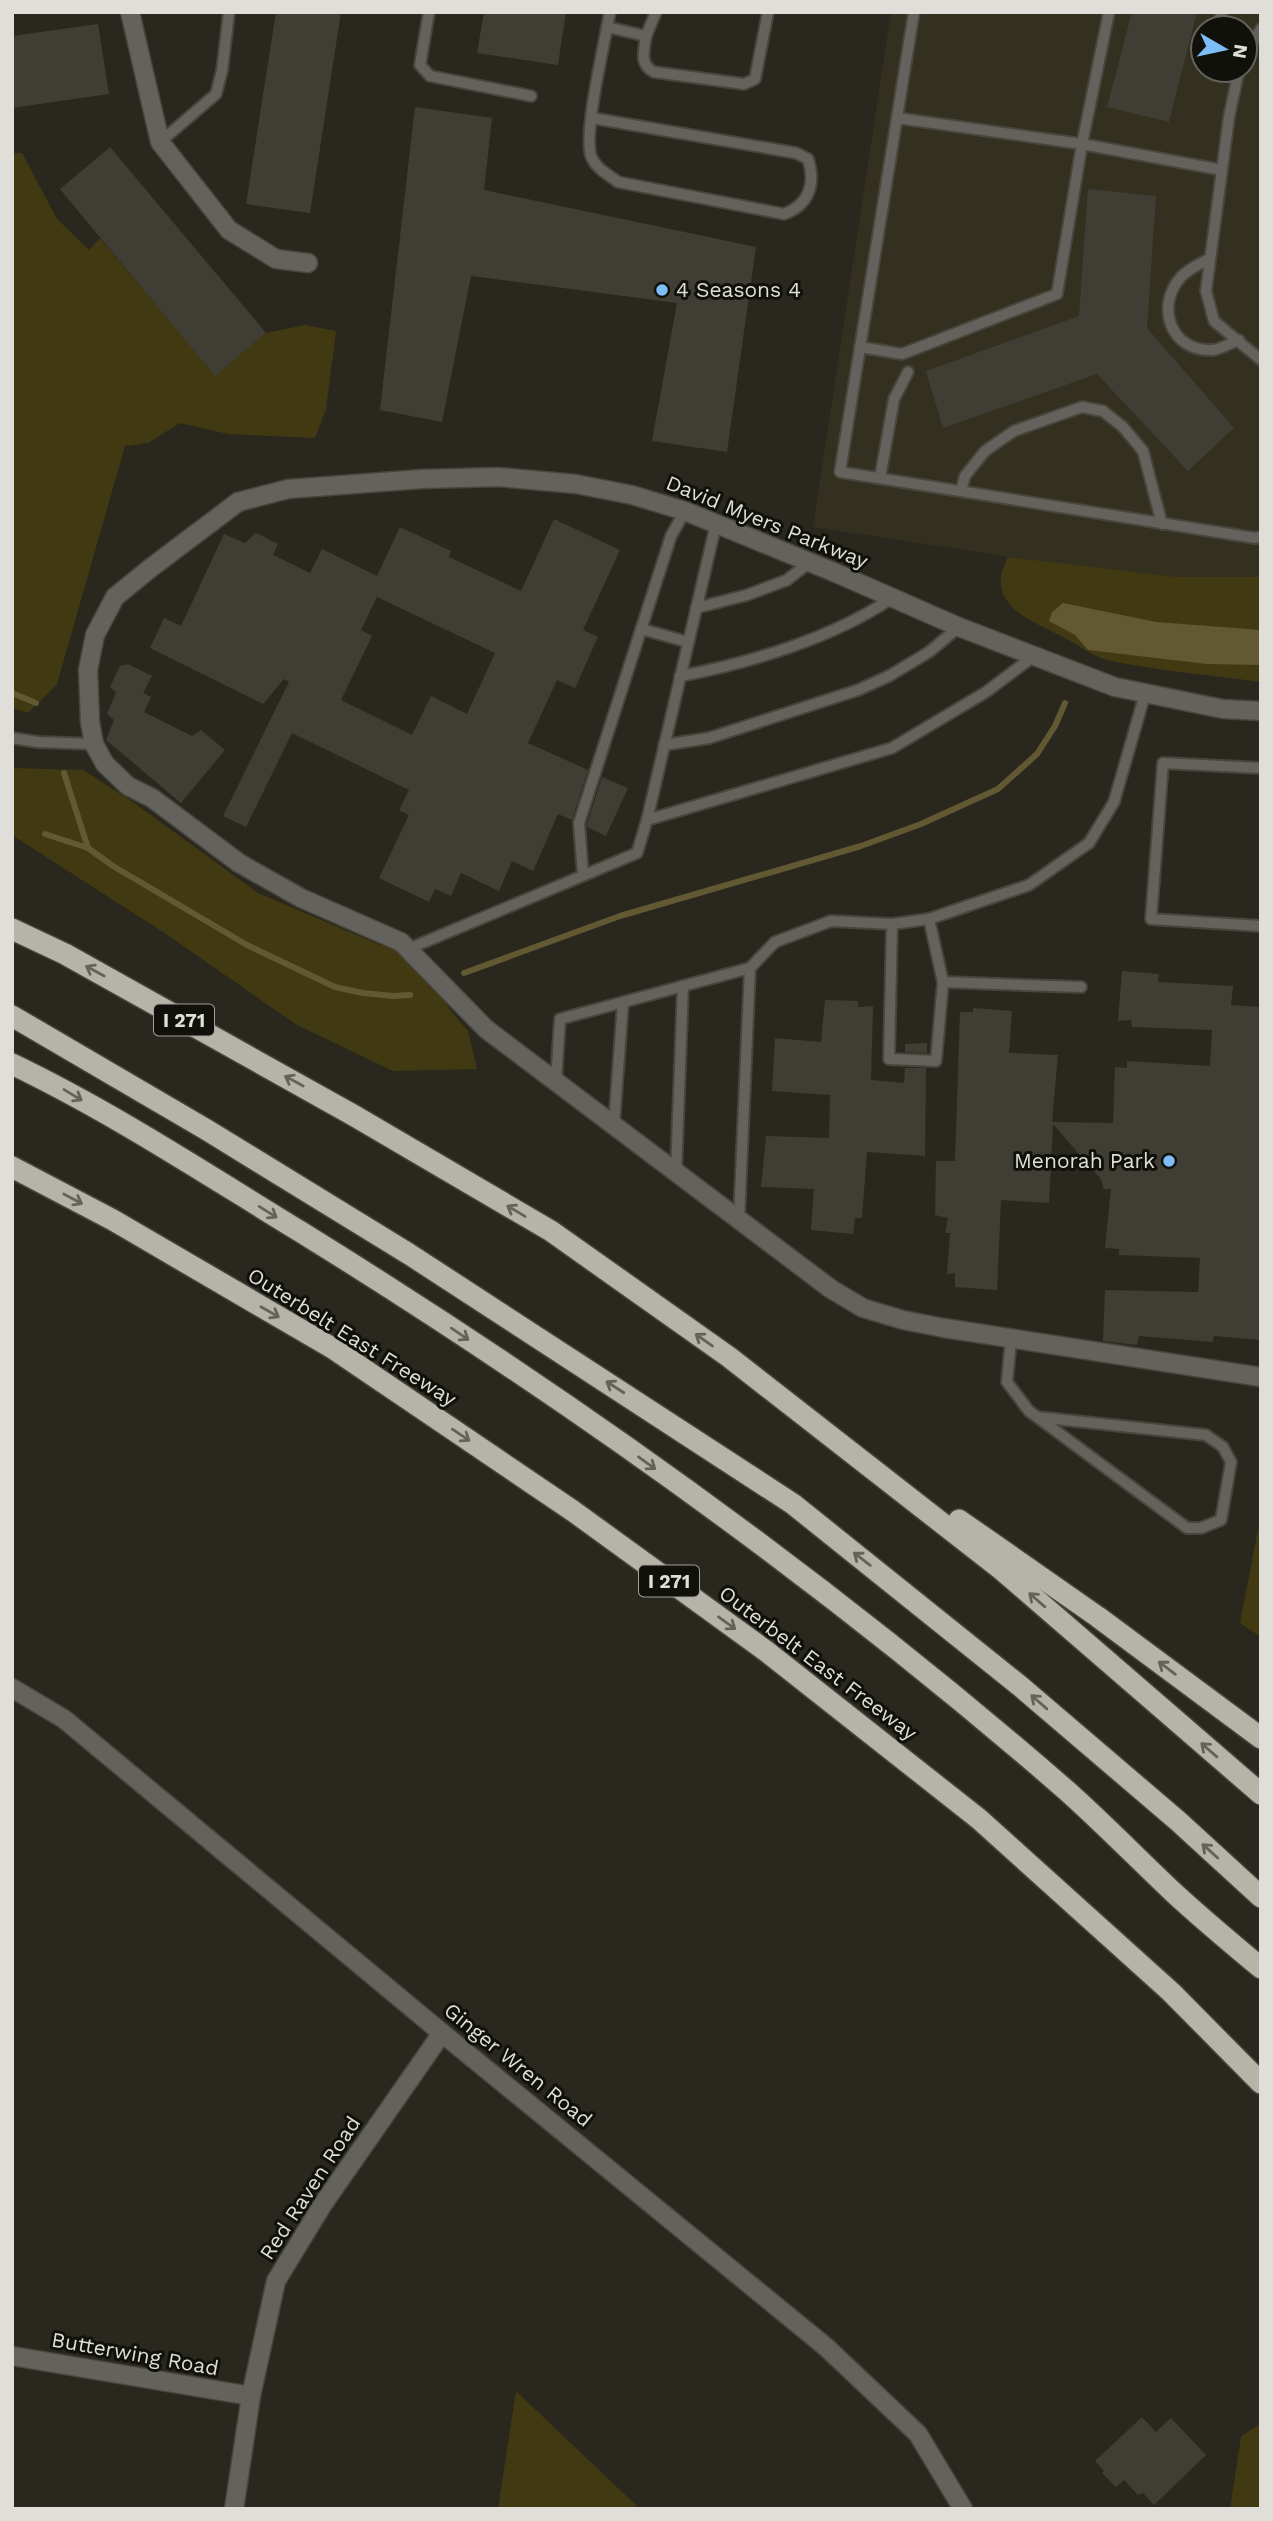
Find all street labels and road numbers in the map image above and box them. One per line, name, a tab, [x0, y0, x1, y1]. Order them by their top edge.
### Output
street label: David Myers Parkway	[663, 470, 872, 574]
road number: I 271	[154, 1004, 214, 1036]
street label: Outerbelt East Freeway	[243, 1262, 461, 1411]
road number: I 271	[639, 1566, 699, 1596]
street label: Outerbelt East Freeway	[714, 1580, 922, 1745]
street label: Ginger Wren Road	[439, 1997, 597, 2132]
street label: Red Raven Road	[254, 2111, 365, 2264]
street label: Butterwing Road	[50, 2326, 221, 2381]

